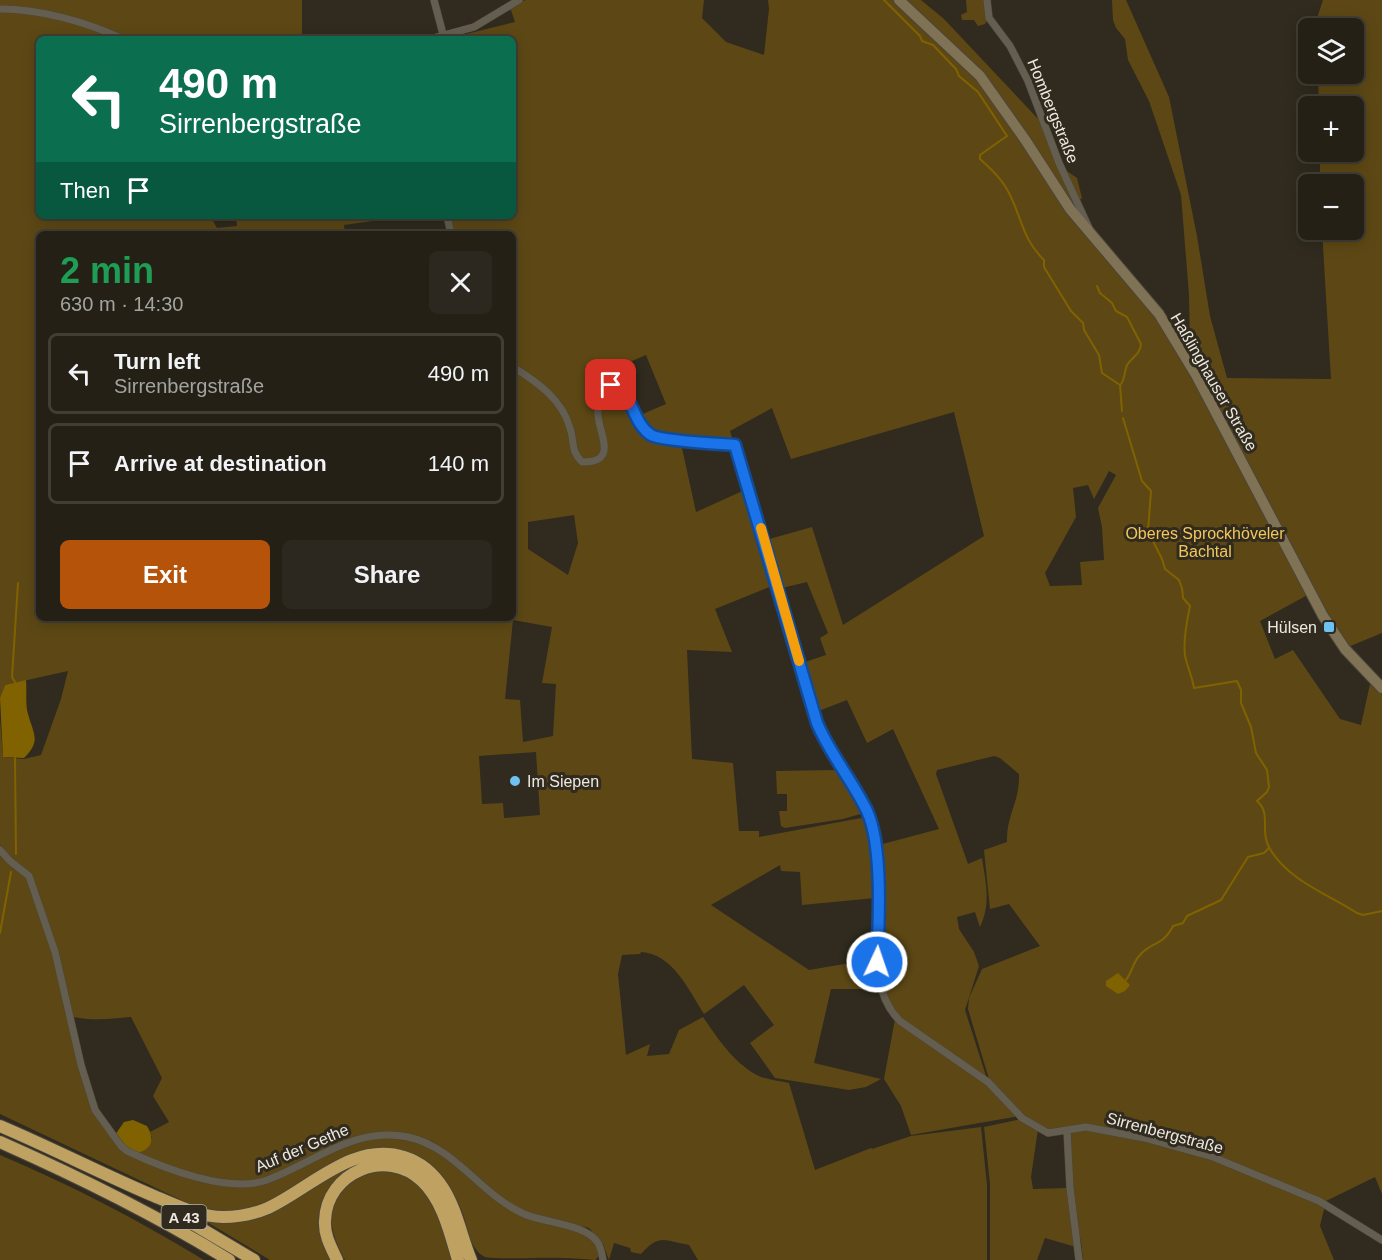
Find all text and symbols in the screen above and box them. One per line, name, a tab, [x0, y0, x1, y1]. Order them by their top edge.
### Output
map controls	[1298, 18, 1364, 240]
button: layers	[1298, 18, 1364, 84]
street label: Hombergstraße	[1024, 56, 1082, 166]
icon: left	[60, 60, 138, 138]
text: 490 m	[159, 60, 278, 107]
button: +	[1298, 96, 1364, 162]
text: Sirrenbergstraße	[159, 109, 362, 139]
icon: arrive	[122, 174, 155, 207]
button: −	[1298, 174, 1364, 240]
text: Then	[60, 178, 110, 203]
text: 2 min	[60, 250, 154, 291]
button: close	[429, 251, 492, 314]
text: 630 m · 14:30	[60, 293, 183, 315]
street label: Haßlinghauser Straße	[1168, 310, 1261, 454]
text: Turn left	[114, 349, 200, 374]
icon: left	[63, 357, 96, 390]
pin	[585, 359, 636, 410]
text: 490 m	[428, 361, 489, 386]
icon: arrive	[594, 368, 627, 401]
text: Sirrenbergstraße	[114, 375, 264, 397]
icon: arrive	[63, 447, 96, 480]
text: Arrive at destination	[114, 451, 327, 476]
text: 140 m	[428, 451, 489, 476]
park label: Oberes Sprockhöveler Bachtal	[1125, 525, 1285, 560]
button: Exit	[60, 540, 270, 609]
button: Share	[282, 540, 492, 609]
place label: Hülsen	[1267, 619, 1317, 636]
marker: Hülsen	[1322, 620, 1336, 634]
place label: Im Siepen	[527, 773, 599, 790]
marker: Im Siepen	[508, 774, 522, 788]
position arrow	[845, 930, 909, 994]
street label: Sirrenbergstraße	[1105, 1109, 1225, 1157]
street label: Auf der Gethe	[253, 1121, 351, 1175]
road number: A 43	[162, 1205, 207, 1229]

